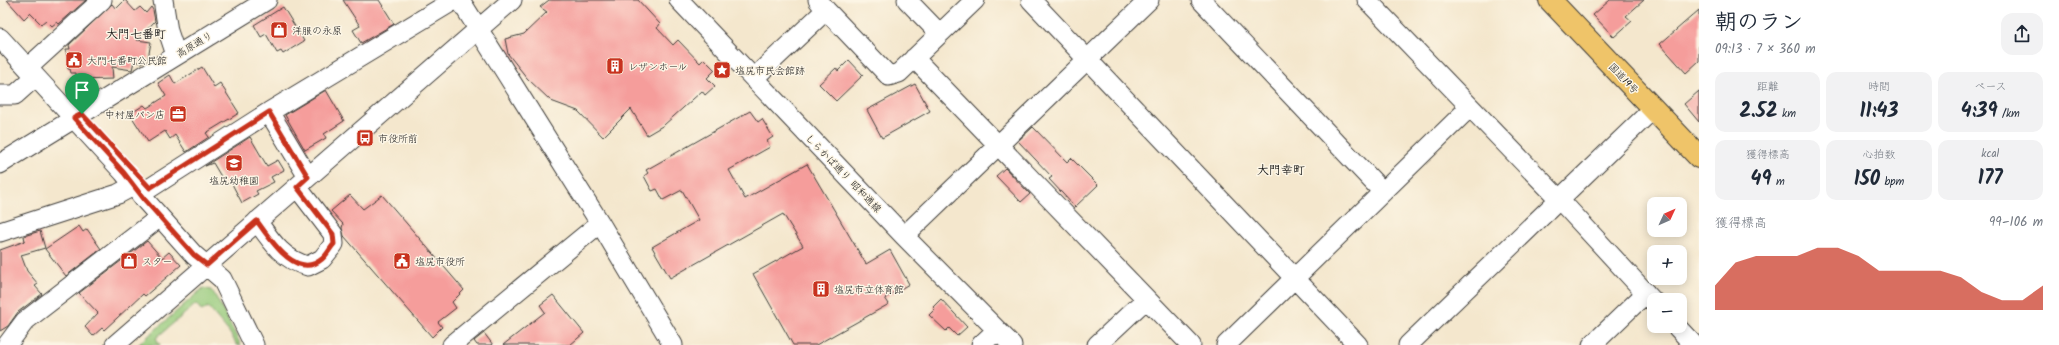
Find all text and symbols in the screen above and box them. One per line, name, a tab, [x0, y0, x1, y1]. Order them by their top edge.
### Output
text: 朝のラン	[1715, 6, 1803, 41]
button: share	[2001, 13, 2043, 55]
shop icon: 洋服の永原	[269, 20, 289, 40]
place label: 洋服の永原	[292, 23, 342, 39]
district label: 大門七番町	[106, 25, 166, 44]
street label: 高原通り	[173, 28, 216, 62]
text: 09:13 · 7 × 360 m	[1715, 39, 1816, 60]
public building icon: 大門七番町公民館	[64, 50, 84, 70]
place label: 大門七番町公民館	[87, 53, 167, 69]
building icon: レザンホール	[605, 56, 625, 76]
place label: レザンホール	[628, 59, 688, 75]
street label: 国道19号	[1604, 59, 1642, 98]
place icon: 塩尻市民会館跡	[712, 60, 732, 80]
place label: 塩尻市民会館跡	[735, 63, 805, 79]
pin	[65, 73, 99, 114]
text: 距離	[1757, 78, 1779, 96]
text: 時間	[1868, 78, 1890, 96]
text: ペース	[1974, 78, 2007, 96]
icon: arrive	[71, 79, 93, 101]
text: 2.52	[1739, 96, 1778, 128]
text: 11:43	[1860, 96, 1898, 128]
text: 4:39	[1961, 96, 1998, 128]
office icon: 中村屋パン店	[168, 104, 188, 124]
text: km	[1778, 105, 1796, 123]
text: /km	[1998, 105, 2020, 123]
place label: 中村屋パン店	[105, 107, 165, 123]
bus stop icon: 市役所前	[355, 128, 375, 148]
place label: 市役所前	[378, 131, 418, 147]
street label: しらかば通り 昭和通線	[801, 131, 885, 217]
text: kcal	[1981, 145, 1999, 163]
text: 獲得標高	[1746, 146, 1790, 164]
text: 心拍数	[1862, 146, 1895, 164]
school or university icon: 塩尻幼稚園	[224, 153, 244, 173]
district label: 大門幸町	[1257, 161, 1305, 180]
text: 177	[1978, 163, 2003, 195]
text: 49	[1751, 164, 1772, 196]
text: 150	[1854, 164, 1880, 196]
place label: 塩尻幼稚園	[209, 173, 259, 189]
text: m	[1772, 173, 1785, 191]
text: bpm	[1880, 173, 1904, 191]
north arrow	[1647, 197, 1687, 237]
map controls	[1647, 197, 1687, 333]
text: 99–106 m	[1989, 212, 2043, 233]
text: 獲得標高	[1715, 213, 1767, 234]
button: +	[1647, 245, 1687, 285]
shop icon: スター	[119, 251, 139, 271]
public building icon: 塩尻市役所	[392, 251, 412, 271]
place label: スター	[142, 254, 172, 270]
place label: 塩尻市役所	[415, 254, 465, 270]
building icon: 塩尻市立体育館	[811, 279, 831, 299]
place label: 塩尻市立体育館	[834, 282, 904, 298]
button: −	[1647, 293, 1687, 333]

